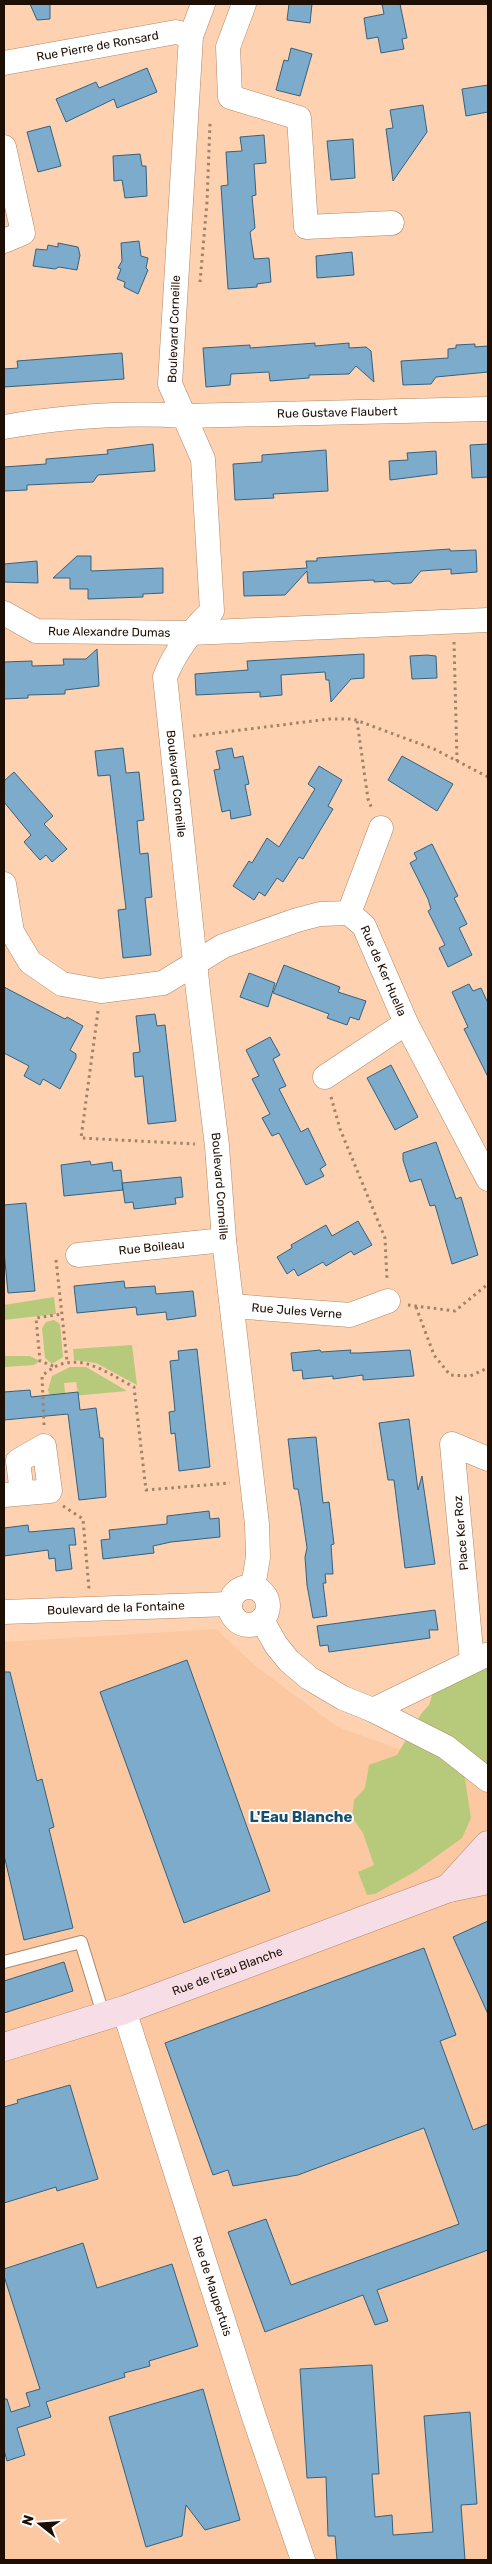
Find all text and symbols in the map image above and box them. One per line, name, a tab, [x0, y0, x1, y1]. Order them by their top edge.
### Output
street label: Rue Pierre de Ronsard	[35, 28, 160, 64]
street label: Boulevard Corneille	[165, 275, 183, 383]
street label: Rue Gustave Flaubert	[277, 404, 398, 421]
street label: Rue Alexandre Dumas	[48, 624, 171, 640]
street label: Boulevard Corneille	[164, 729, 189, 838]
street label: Rue de Ker Huella	[358, 923, 409, 1018]
street label: Boulevard Corneille	[208, 1132, 231, 1241]
street label: Rue Boileau	[118, 1237, 185, 1258]
street label: Rue Jules Verne	[251, 1301, 343, 1321]
street label: Place Ker Roz	[451, 1495, 471, 1571]
street label: Boulevard de la Fontaine	[47, 1599, 185, 1617]
district label: L'Eau Blanche	[249, 1808, 353, 1826]
street label: Rue de l'Eau Blanche	[170, 1944, 285, 1998]
street label: Rue de Maupertuis	[190, 2234, 235, 2338]
north arrow	[15, 2499, 65, 2549]
text: N	[18, 2513, 38, 2528]

